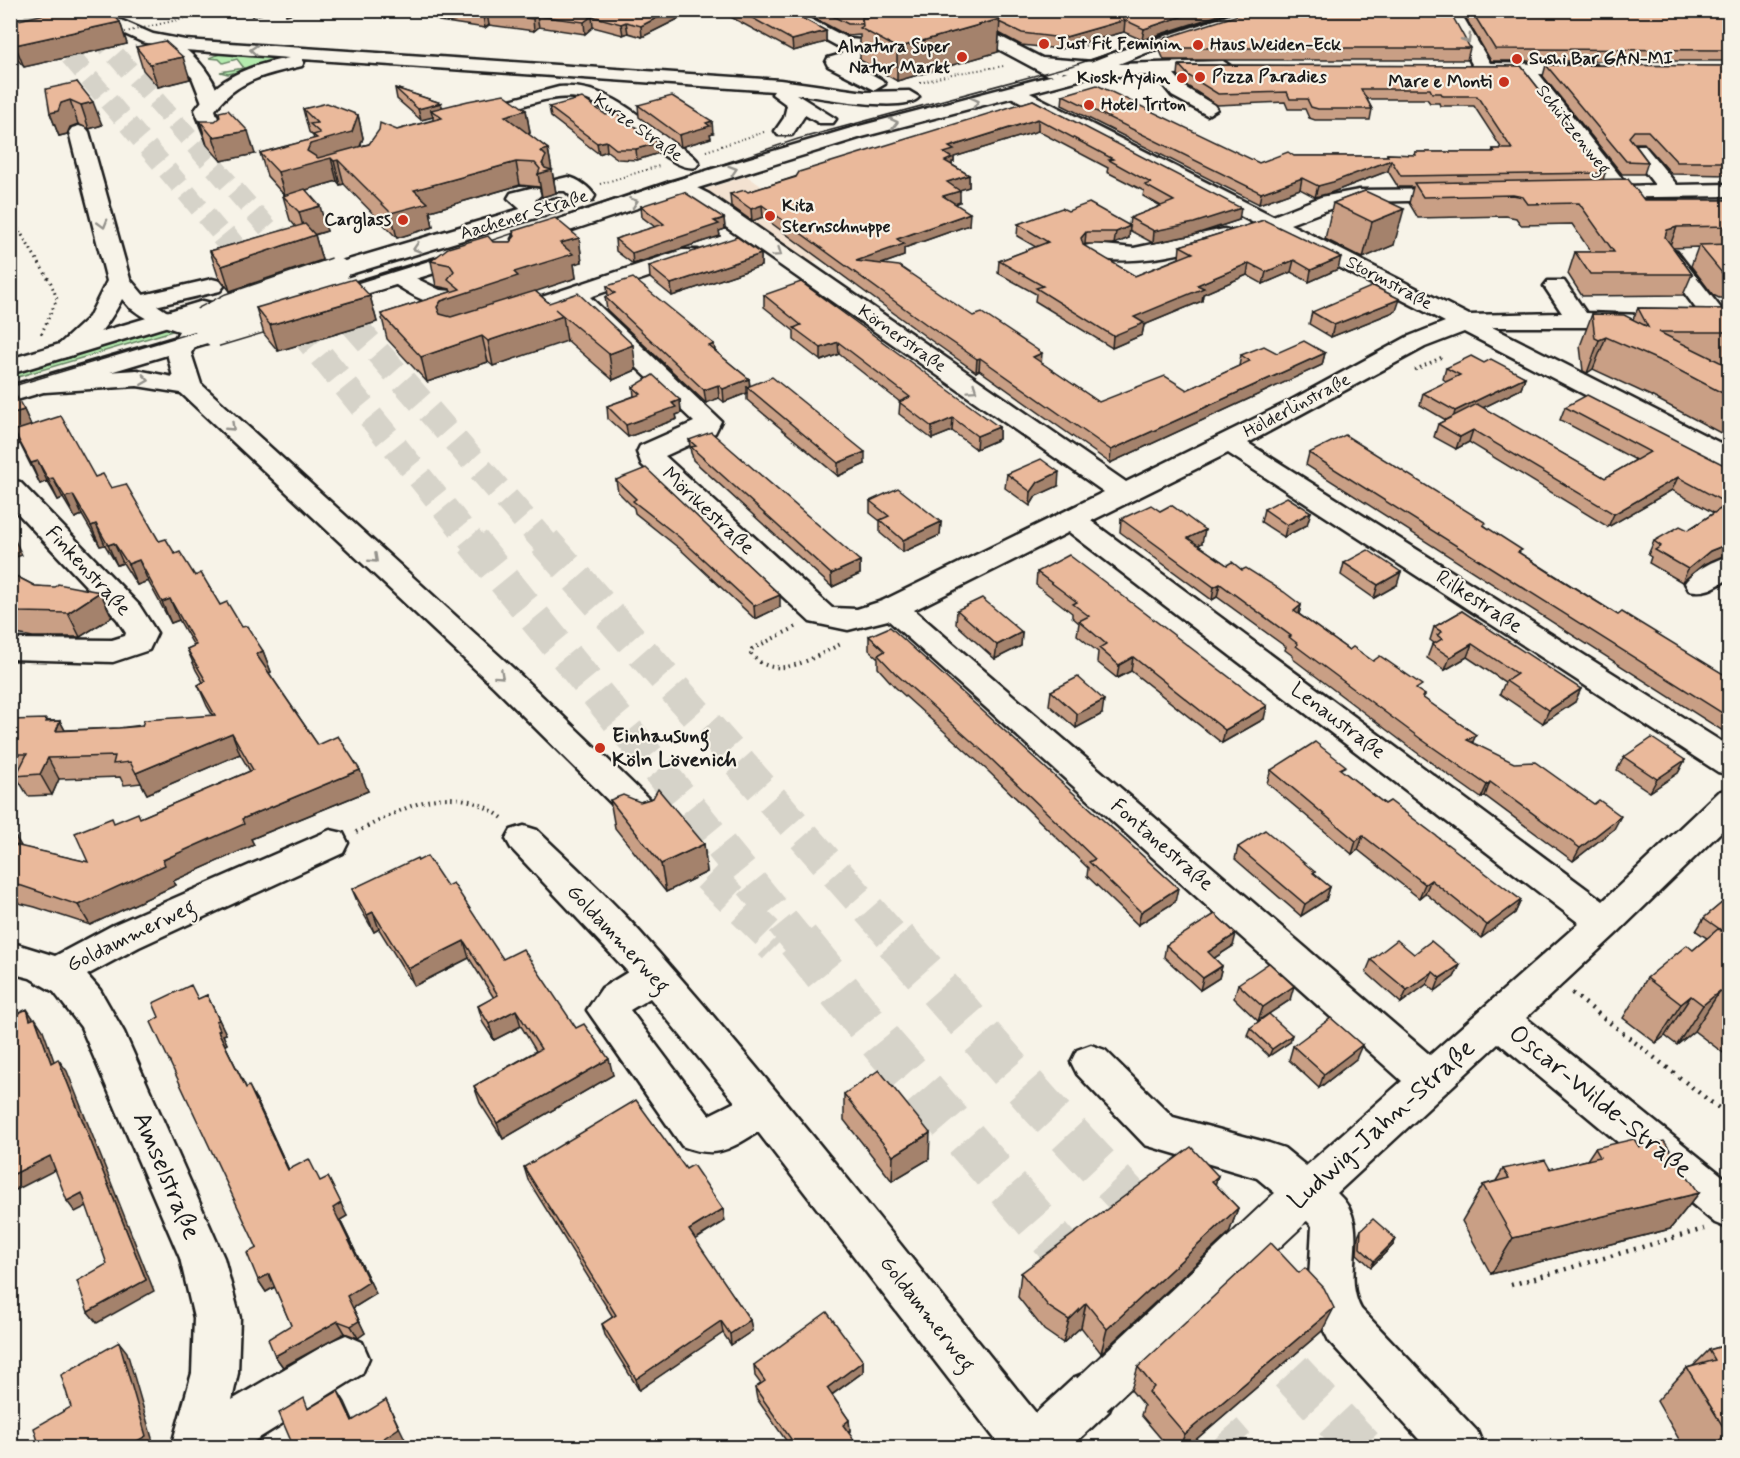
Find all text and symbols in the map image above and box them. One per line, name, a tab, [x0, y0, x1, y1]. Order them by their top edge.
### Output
place label: Just Fit Feminin	[1056, 32, 1183, 56]
place label: Haus Weiden-Eck	[1210, 33, 1342, 57]
one-way arrow	[1460, 33, 1472, 43]
place label: Alnatura Super Natur Markt	[838, 35, 950, 80]
marker: Just Fit Feminin	[1037, 37, 1051, 51]
marker: Haus Weiden-Eck	[1191, 38, 1205, 52]
one-way arrow	[250, 43, 259, 56]
place label: Sushi Bar GAN-MI	[1529, 47, 1674, 71]
marker: Alnatura Super Natur Markt	[955, 50, 969, 64]
marker: Sushi Bar GAN-MI	[1510, 52, 1524, 66]
place label: Pizza Paradies	[1212, 65, 1327, 89]
place label: Kiosk Aydin	[1077, 66, 1171, 90]
marker: Pizza Paradies	[1193, 70, 1207, 84]
place label: Mare e Monti	[1388, 70, 1492, 94]
marker: Kiosk Aydin	[1175, 71, 1189, 85]
marker: Mare e Monti	[1497, 75, 1511, 89]
street label: Schützenweg	[1529, 80, 1616, 181]
street label: Kurze Straße	[589, 88, 688, 168]
place label: Hotel Triton	[1101, 93, 1186, 117]
one-way arrow	[969, 97, 979, 110]
marker: Hotel Triton	[1082, 98, 1096, 112]
one-way arrow	[888, 118, 899, 130]
one-way arrow	[727, 165, 738, 177]
street label: Aachener Straße	[457, 184, 591, 246]
place label: Kita Sternschnuppe	[782, 194, 891, 239]
one-way arrow	[628, 197, 639, 209]
place label: Carglass	[324, 208, 391, 234]
marker: Kita Sternschnuppe	[763, 209, 777, 223]
marker: Carglass	[396, 213, 410, 227]
one-way arrow	[96, 218, 108, 229]
one-way arrow	[412, 241, 423, 253]
one-way arrow	[772, 246, 783, 257]
street label: Stormstraße	[1342, 250, 1437, 316]
street label: Körnerstraße	[853, 300, 951, 378]
street label: Hölderlinstraße	[1239, 368, 1355, 444]
one-way arrow	[141, 373, 150, 385]
one-way arrow	[966, 382, 977, 393]
one-way arrow	[225, 420, 235, 431]
street label: Mörikestraße	[655, 461, 761, 561]
street label: Finkenstraße	[39, 520, 137, 622]
one-way arrow	[367, 552, 378, 563]
street label: Rilkestraße	[1430, 564, 1528, 640]
one-way arrow	[494, 668, 504, 679]
street label: Lenaustraße	[1285, 676, 1391, 766]
place label: Einhausung Köln Lövenich	[612, 722, 737, 774]
marker: Einhausung Köln Lövenich	[593, 741, 607, 755]
street label: Fontanestraße	[1105, 792, 1219, 898]
street label: Goldammerweg	[559, 878, 676, 1001]
street label: Goldammerweg	[62, 893, 201, 981]
street label: Oscar-Wilde-Straße	[1501, 1017, 1699, 1187]
street label: Ludwig-Jahn-Straße	[1281, 1032, 1483, 1218]
street label: Amselstraße	[124, 1107, 208, 1245]
street label: Goldammerweg	[871, 1250, 981, 1379]

